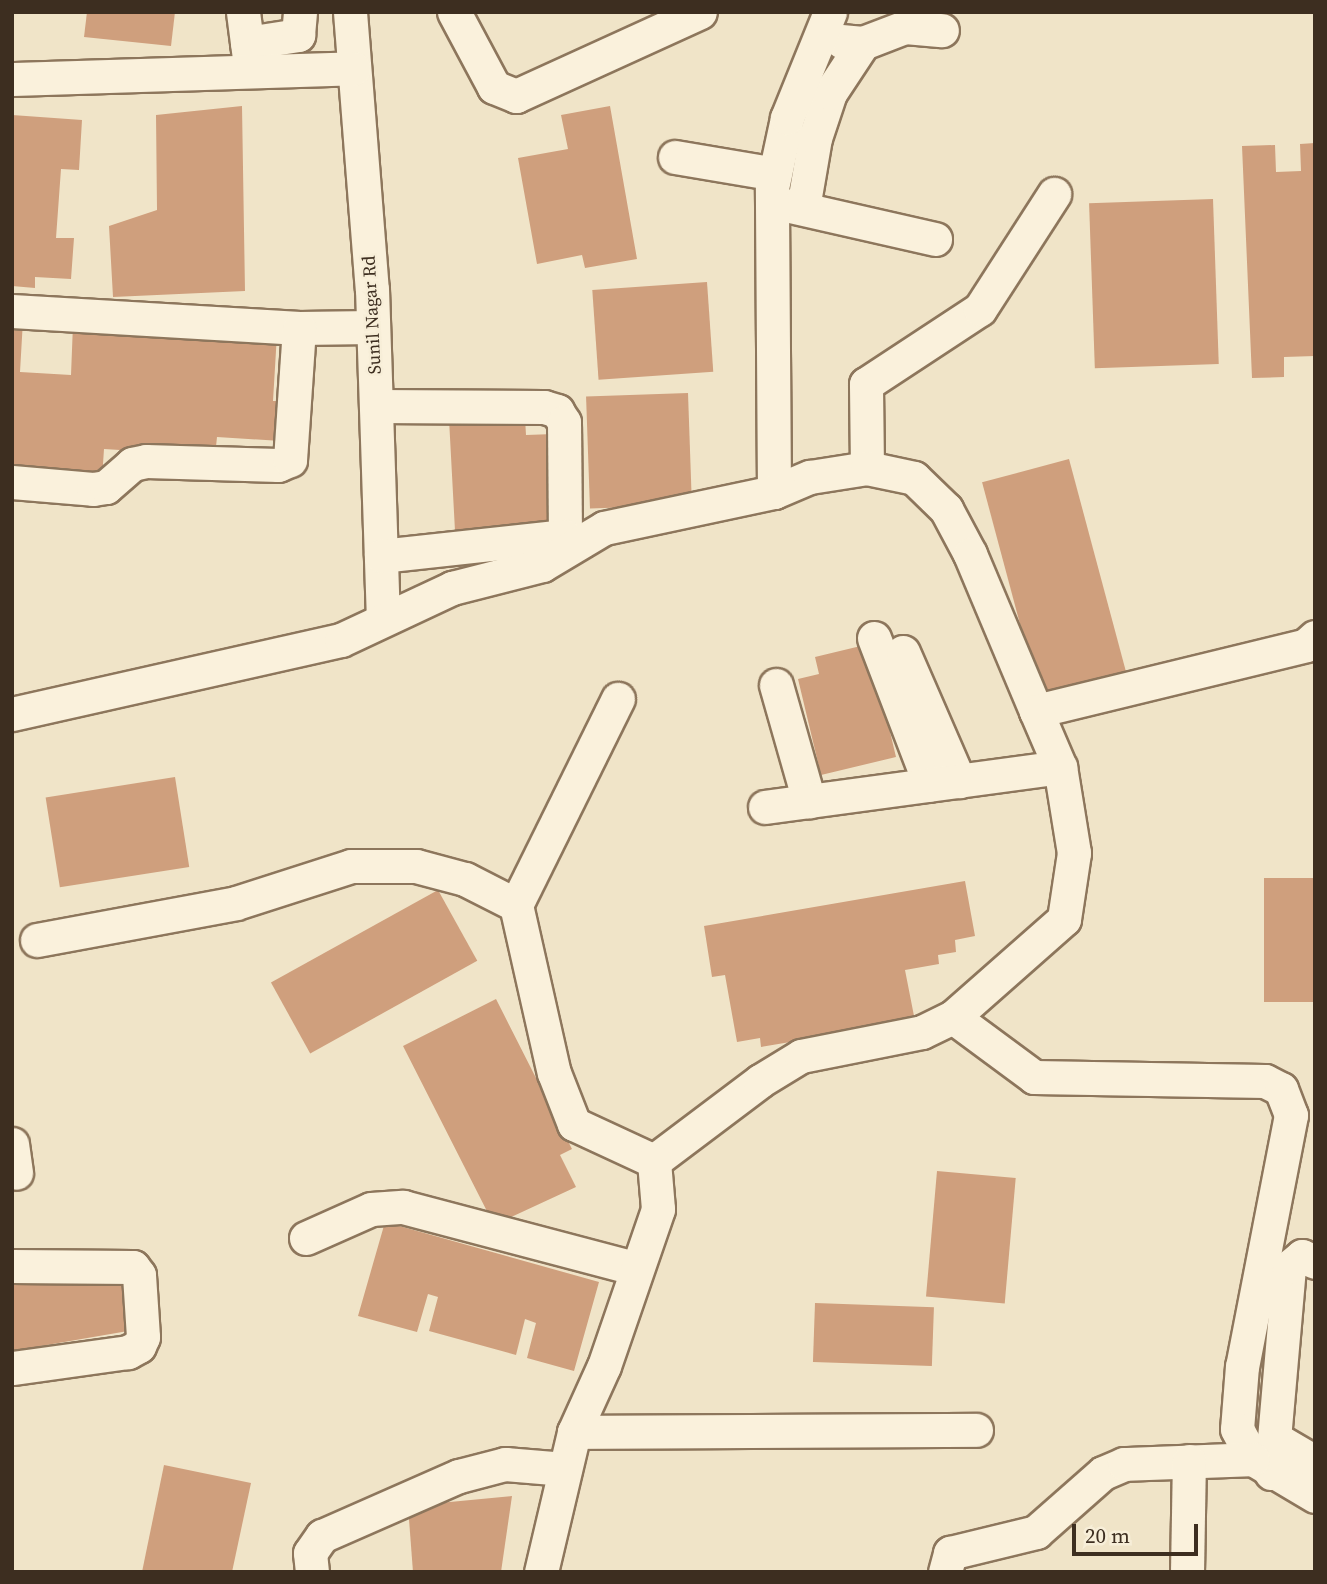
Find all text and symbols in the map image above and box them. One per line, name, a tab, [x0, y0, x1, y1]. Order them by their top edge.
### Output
street label: Sunil Nagar Rd	[358, 255, 386, 375]
scale bar	[1075, 1510, 1201, 1554]
text: 20 m	[1085, 1521, 1130, 1550]

